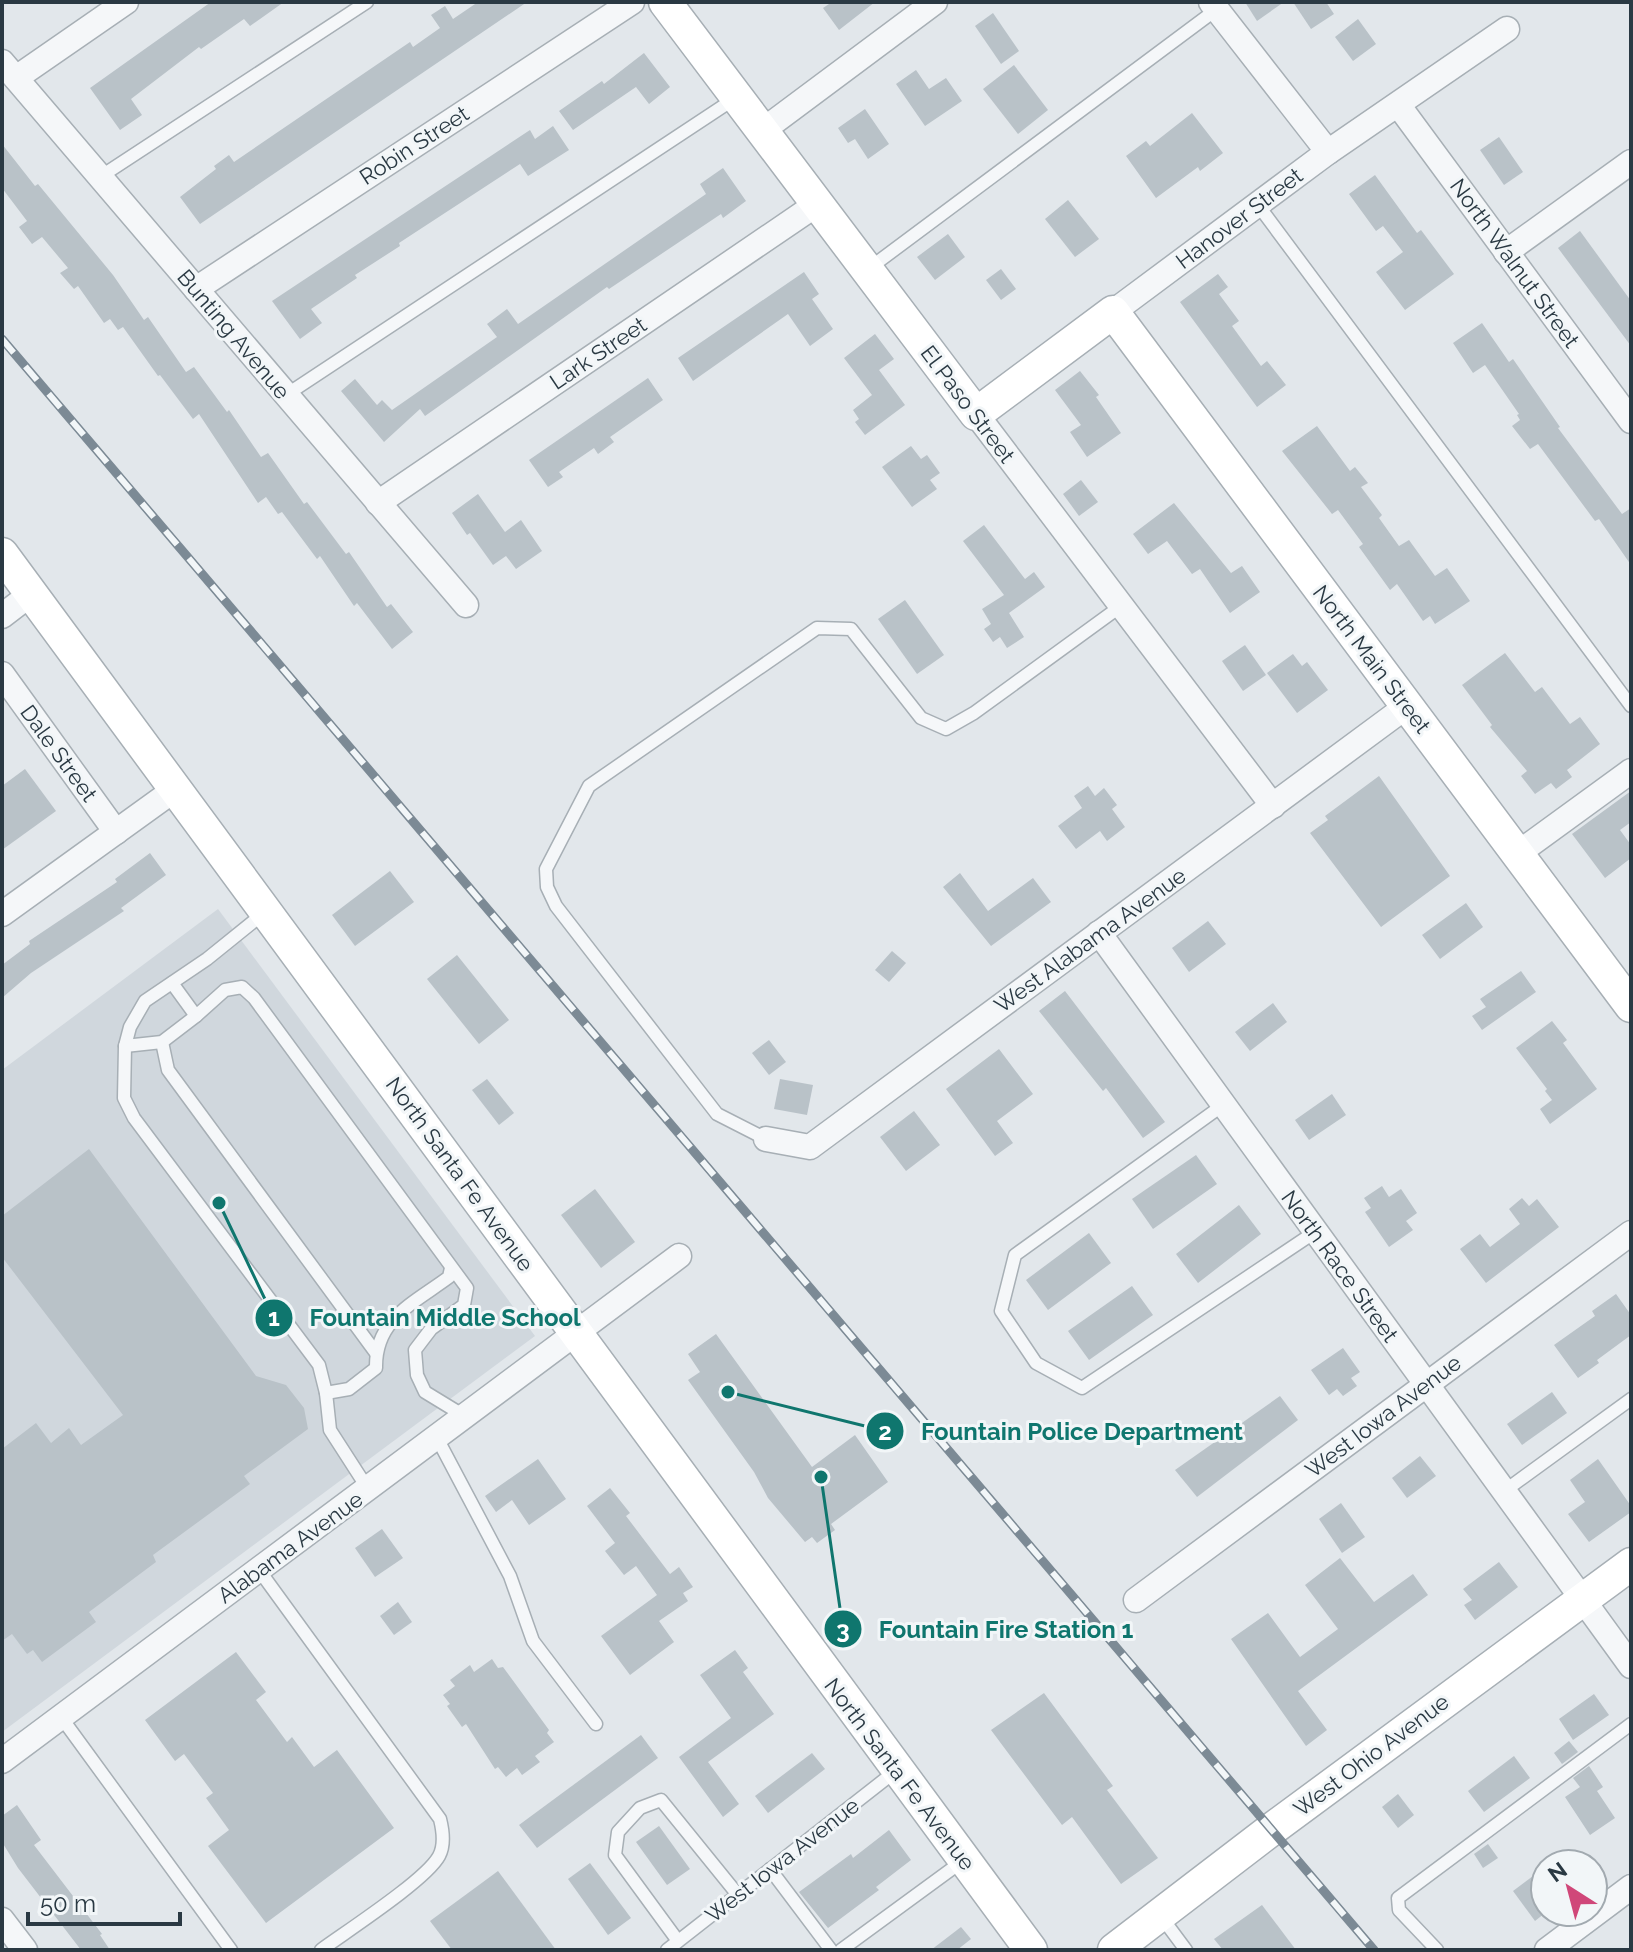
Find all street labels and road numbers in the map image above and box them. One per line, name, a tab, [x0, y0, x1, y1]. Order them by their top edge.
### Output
street label: Robin Street	[355, 100, 474, 190]
street label: Hanover Street	[1171, 162, 1308, 274]
street label: North Walnut Street	[1445, 174, 1585, 353]
street label: Bunting Avenue	[172, 264, 296, 404]
street label: Lark Street	[545, 311, 652, 395]
street label: El Paso Street	[915, 340, 1021, 468]
street label: North Main Street	[1308, 580, 1437, 739]
street label: Dale Street	[15, 700, 103, 807]
street label: West Alabama Avenue	[989, 862, 1191, 1018]
street label: North Santa Fe Avenue	[381, 1072, 539, 1276]
street label: North Race Street	[1276, 1185, 1404, 1347]
street label: West Iowa Avenue	[1300, 1349, 1466, 1483]
street label: Alabama Avenue	[212, 1486, 368, 1608]
street label: North Santa Fe Avenue	[819, 1673, 981, 1875]
street label: West Ohio Avenue	[1288, 1688, 1454, 1822]
street label: West Iowa Avenue	[700, 1792, 864, 1928]

